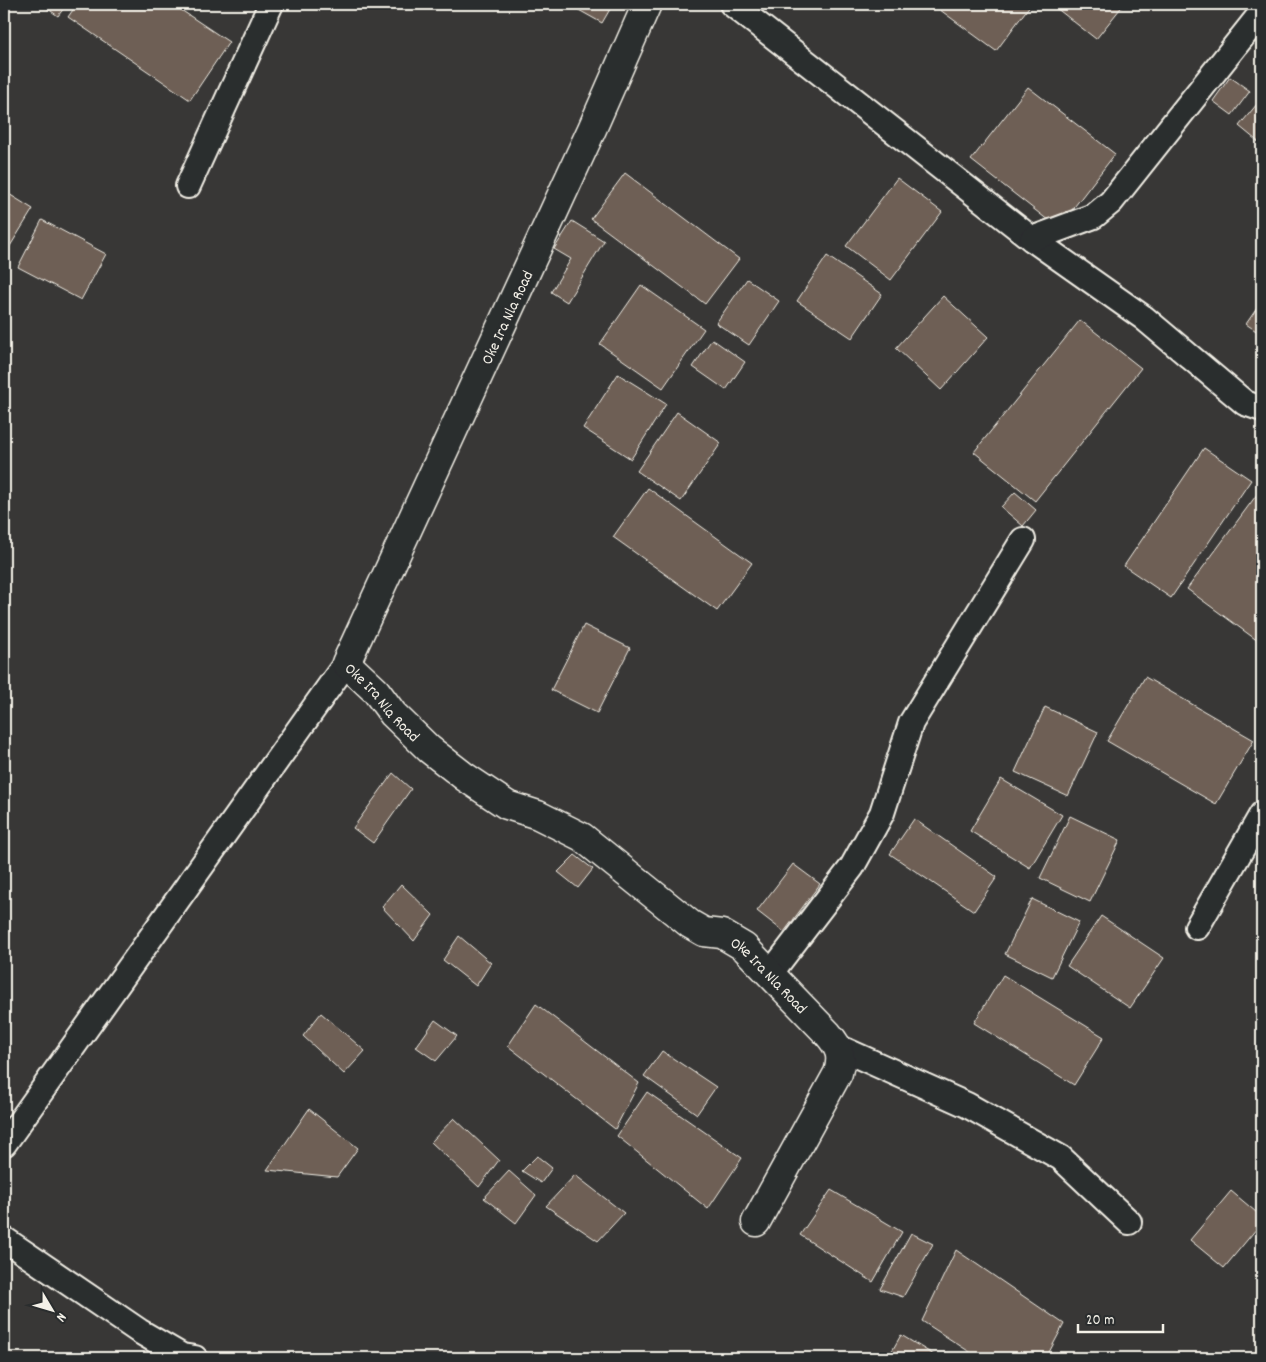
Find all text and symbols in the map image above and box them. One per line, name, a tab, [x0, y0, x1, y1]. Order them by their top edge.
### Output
street label: Oke Ira Nla Road	[476, 267, 540, 369]
street label: Oke Ira Nla Road	[338, 658, 424, 748]
street label: Oke Ira Nla Road	[725, 932, 812, 1020]
north arrow	[28, 1284, 78, 1334]
scale bar	[1078, 1302, 1164, 1334]
text: N	[51, 1308, 71, 1326]
text: 20 m	[1086, 1310, 1114, 1332]

